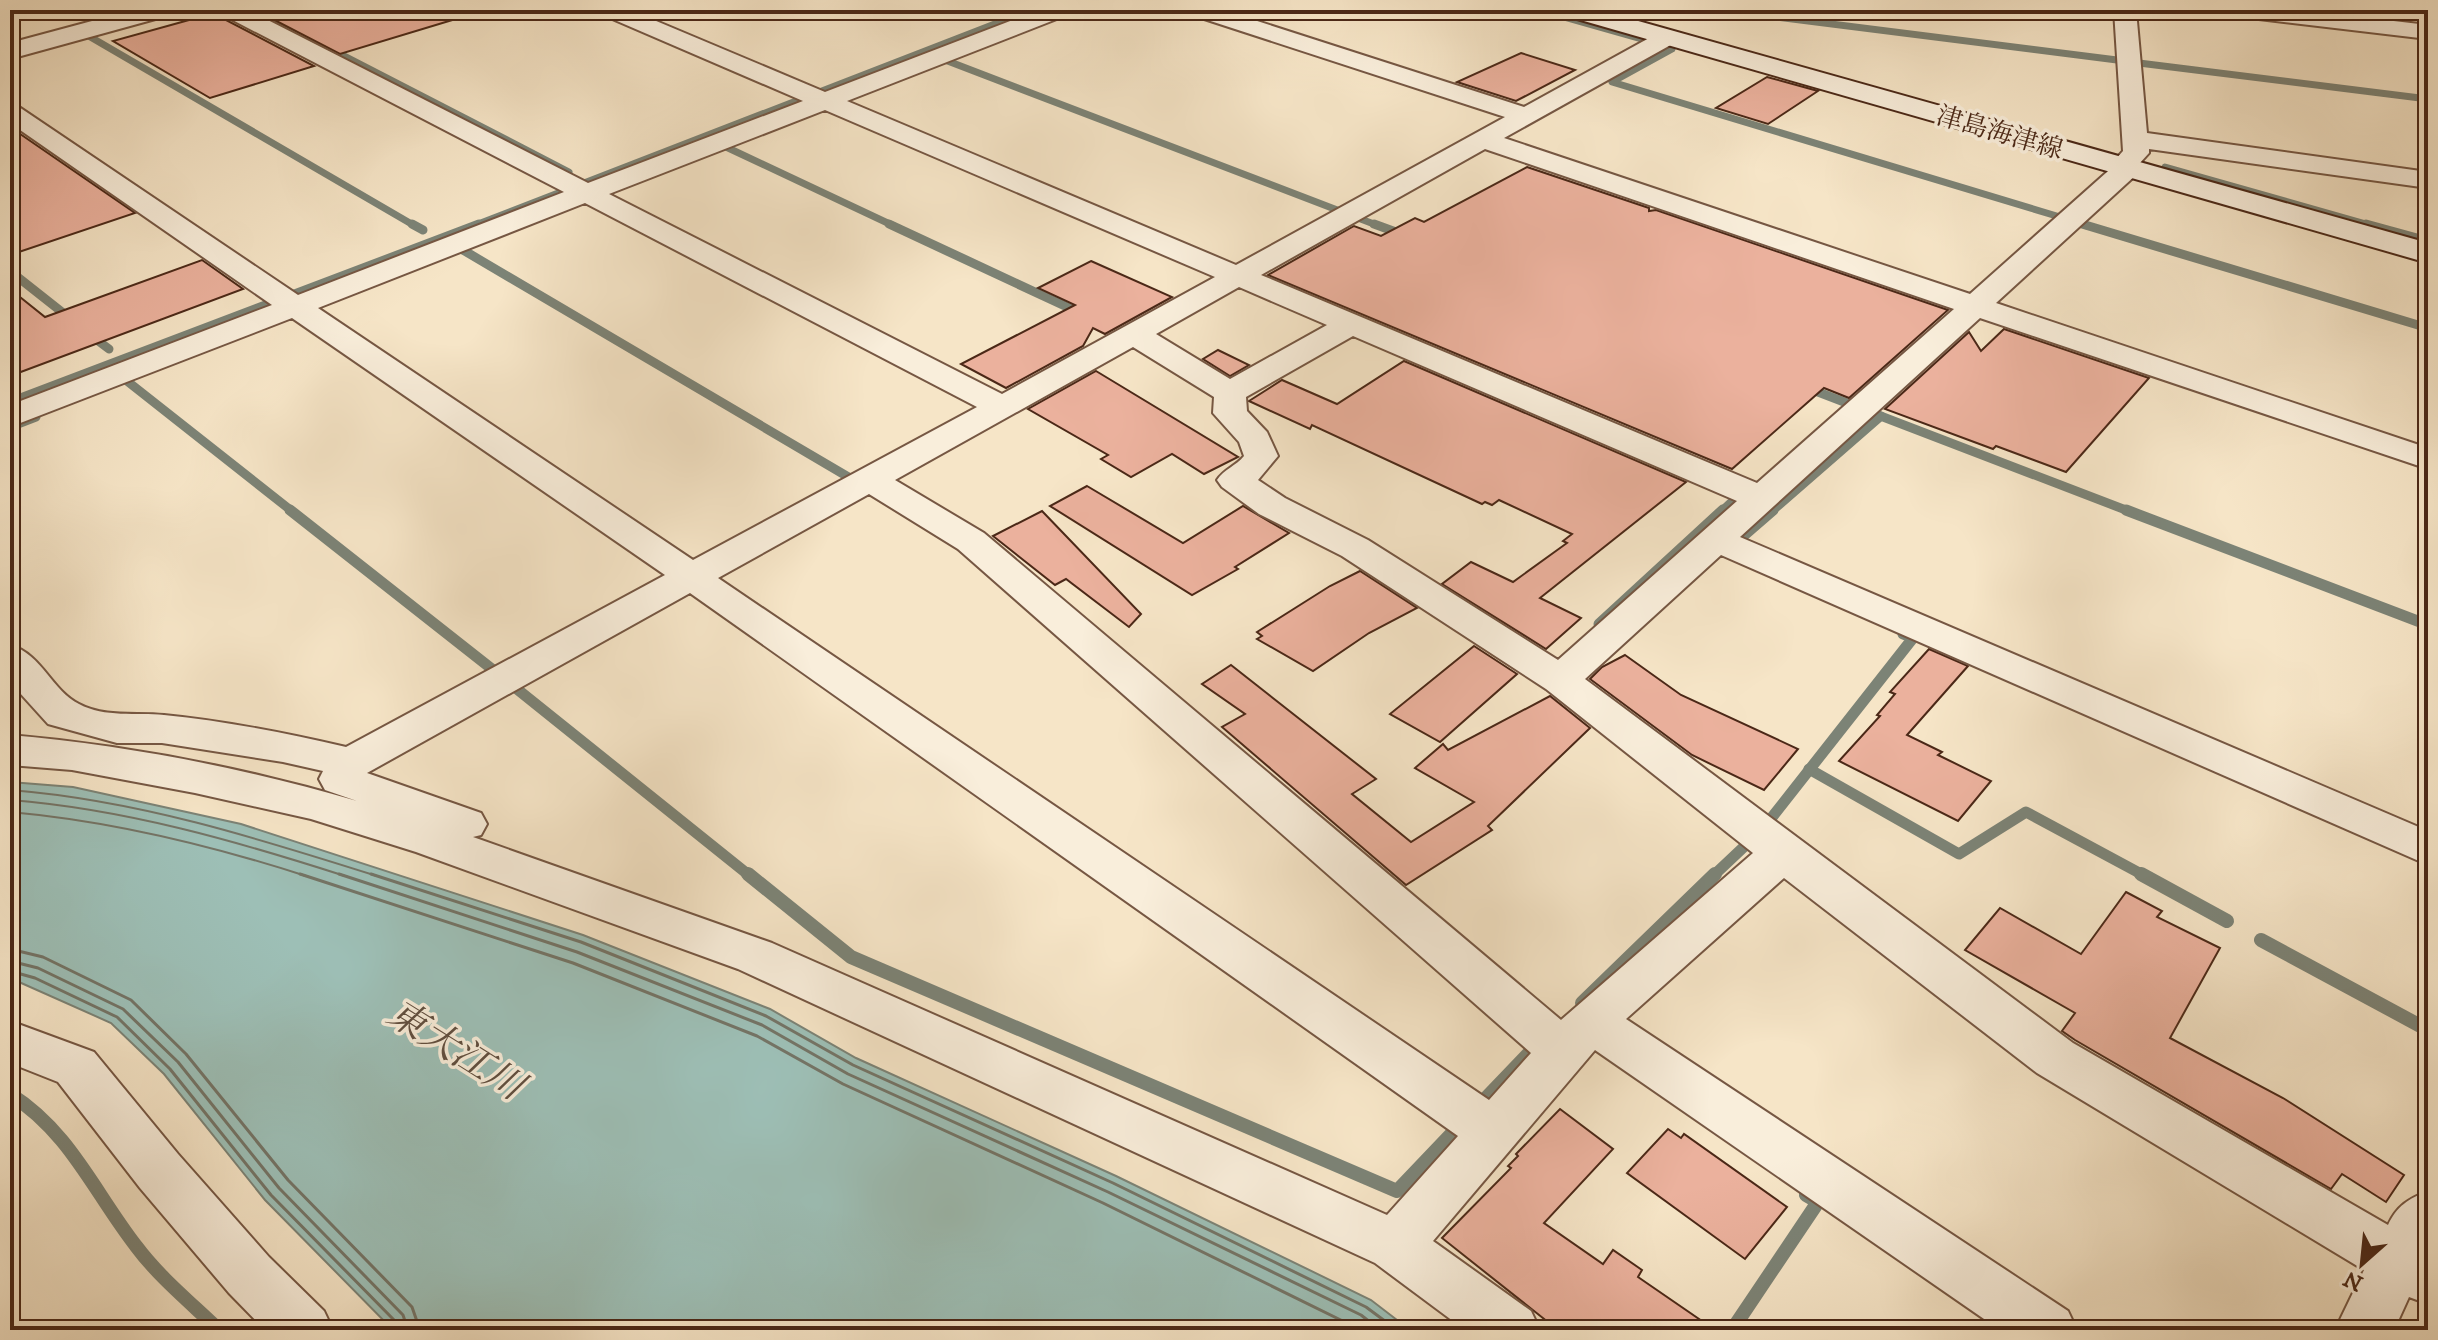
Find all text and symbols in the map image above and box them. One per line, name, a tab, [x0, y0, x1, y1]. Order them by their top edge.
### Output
street label: 津島海津線	[1933, 100, 2067, 167]
water label: 東大江川	[378, 990, 535, 1113]
north arrow	[2322, 1224, 2402, 1304]
text: N	[2339, 1264, 2368, 1297]

